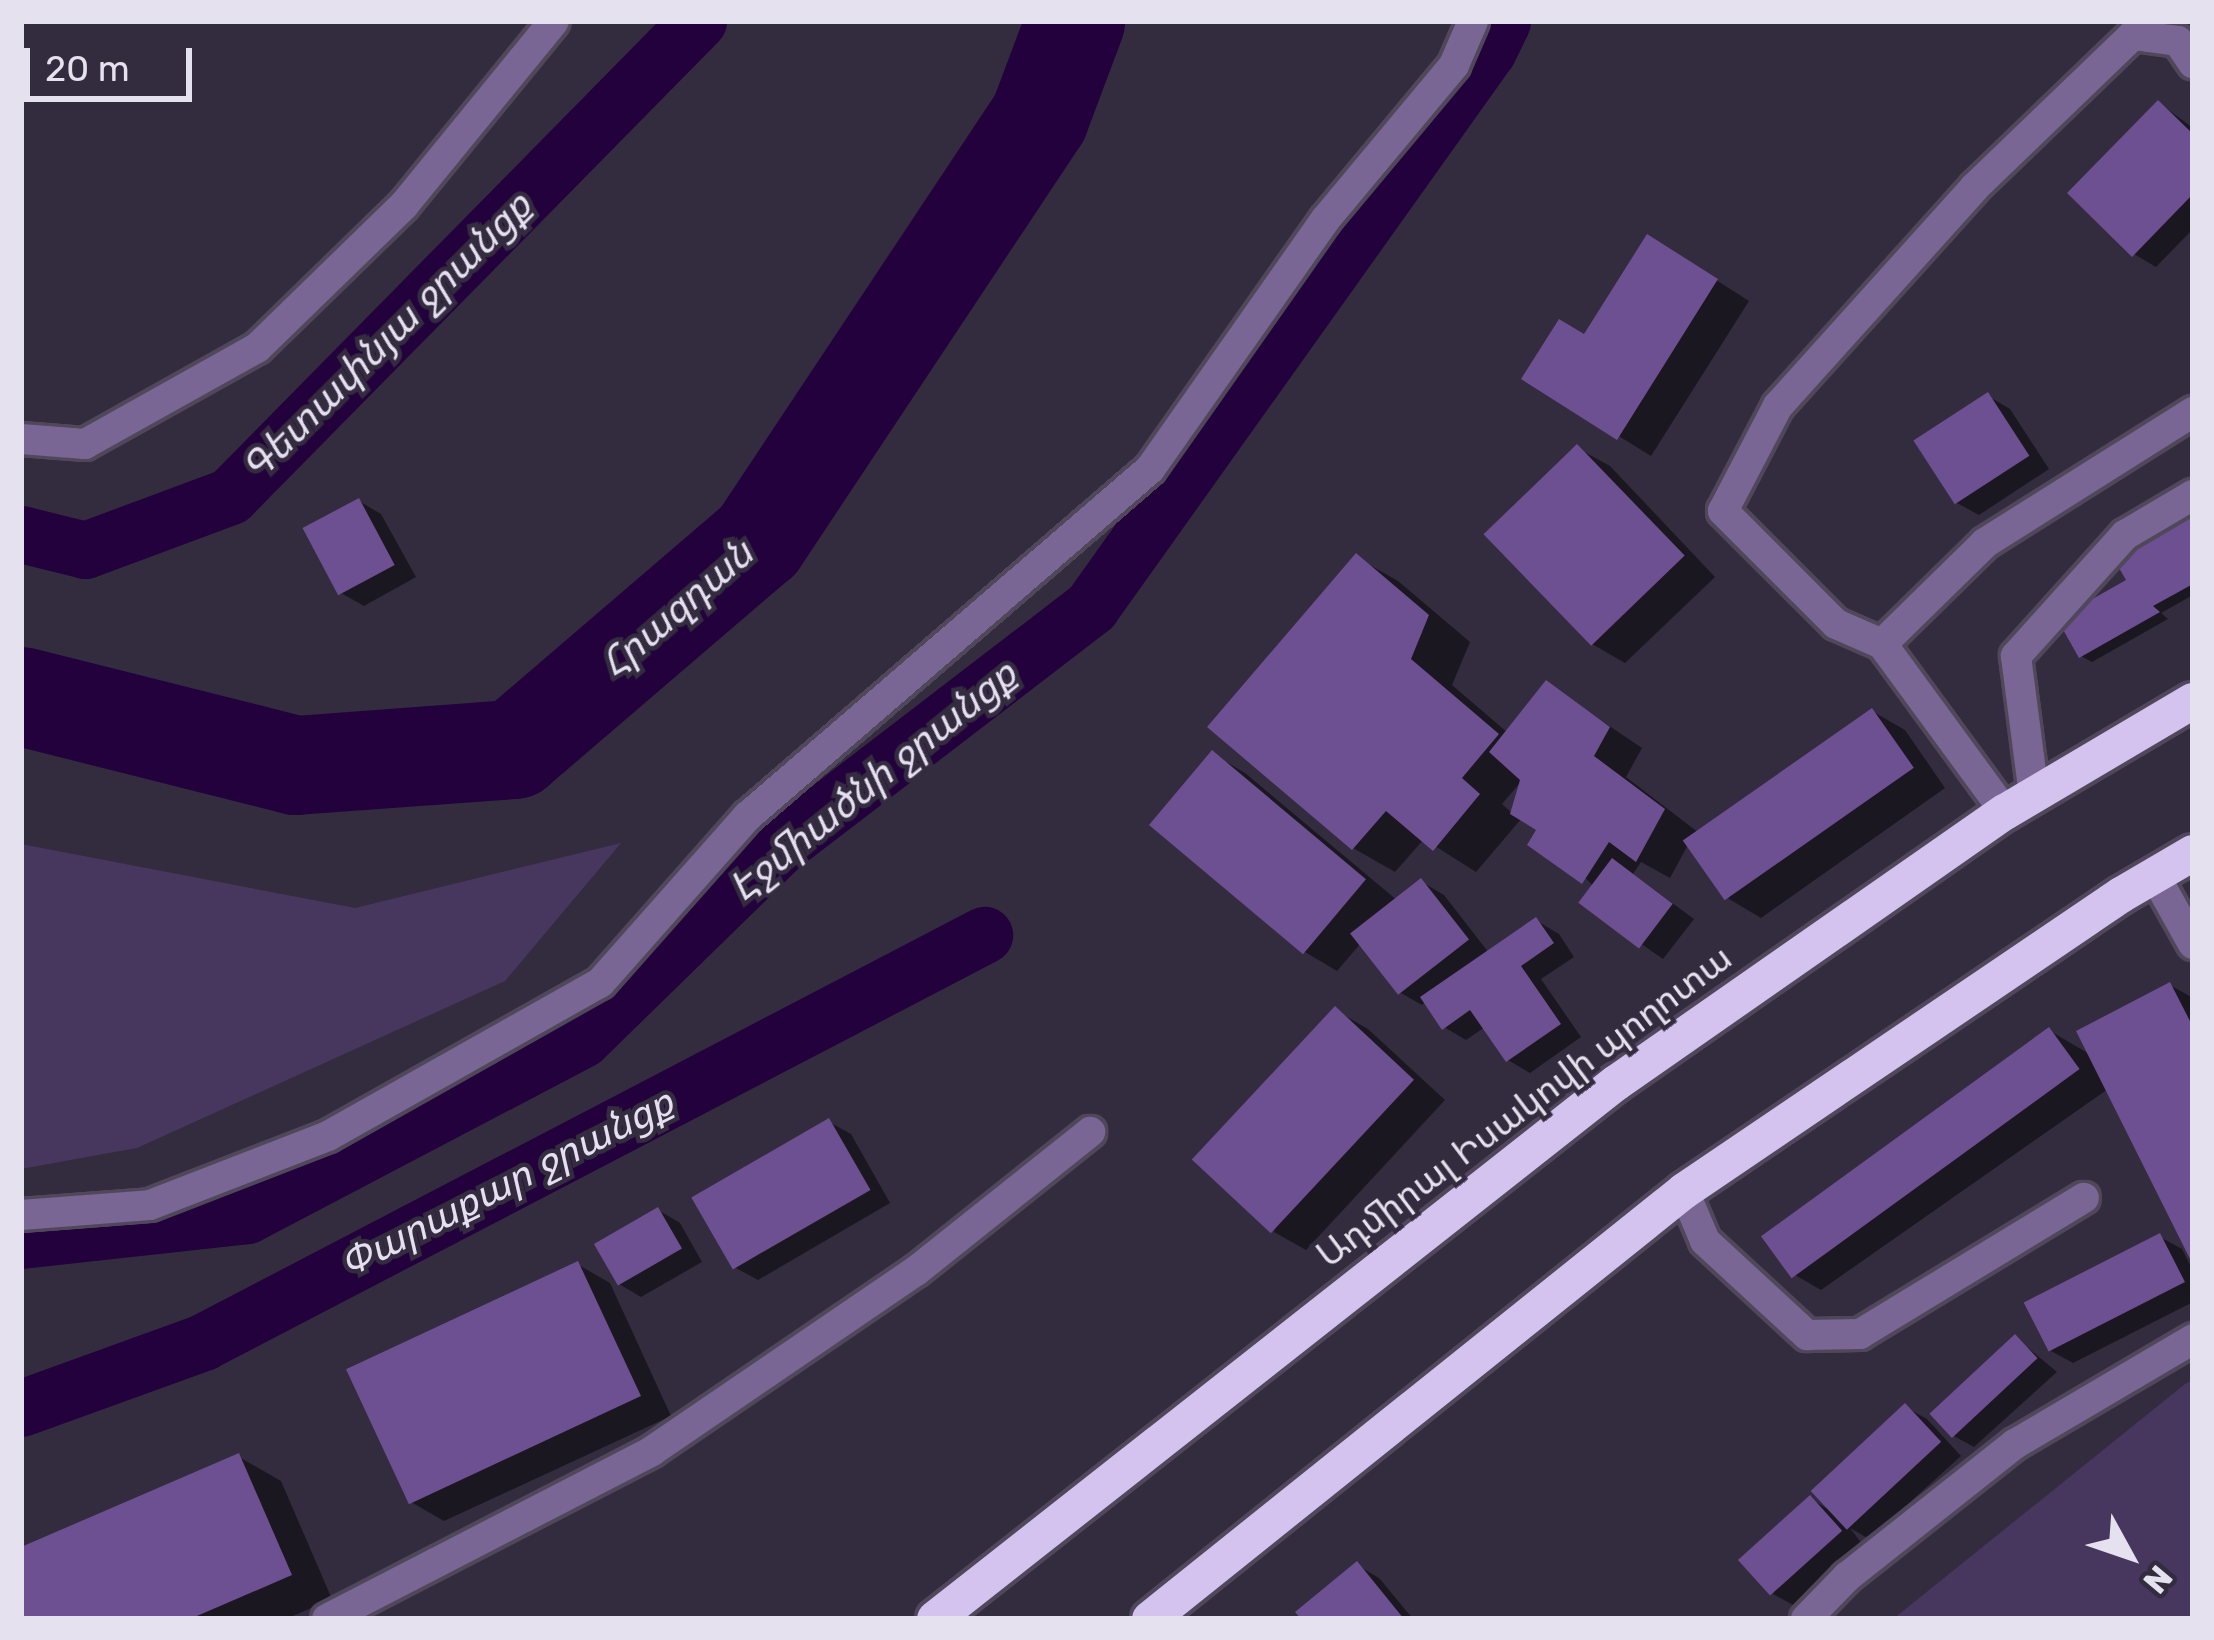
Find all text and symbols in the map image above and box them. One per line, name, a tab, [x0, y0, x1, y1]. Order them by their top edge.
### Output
scale bar	[30, 24, 198, 98]
text: 20 m	[45, 47, 130, 90]
water label: Գետափնյա ջրանցք	[233, 183, 541, 491]
water label: Հրազդան	[591, 530, 763, 688]
water label: Էջմիածնի ջրանցք	[720, 651, 1026, 911]
street label: Ադմիրալ Իսակովի պողոտա	[1308, 936, 1740, 1276]
water label: Փարաքար ջրանցք	[333, 1079, 681, 1287]
north arrow	[2070, 1496, 2190, 1616]
text: N	[2135, 1558, 2181, 1601]

